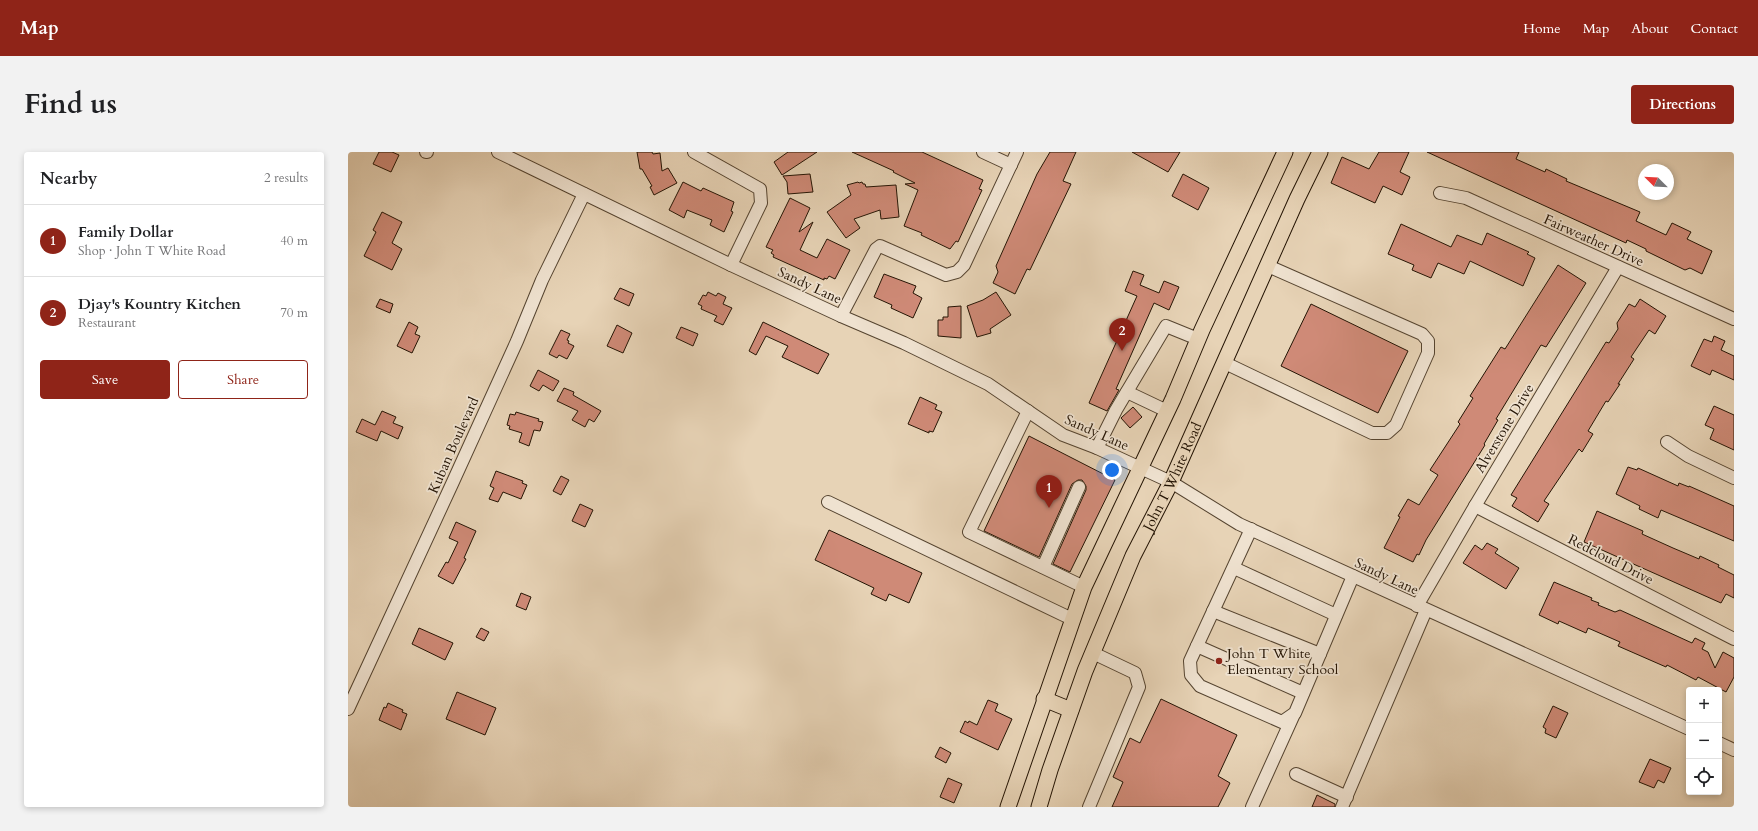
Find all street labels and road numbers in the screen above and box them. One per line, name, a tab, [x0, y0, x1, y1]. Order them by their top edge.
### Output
street label: Fairweather Drive	[1541, 210, 1647, 271]
street label: Sandy Lane	[775, 262, 845, 309]
street label: Alverstone Drive	[1470, 380, 1539, 476]
street label: Kuban Boulevard	[424, 393, 483, 496]
street label: Sandy Lane	[1062, 410, 1132, 455]
street label: John T White Road	[1138, 419, 1207, 536]
street label: Redcloud Drive	[1565, 530, 1657, 589]
street label: Sandy Lane	[1352, 553, 1422, 600]

